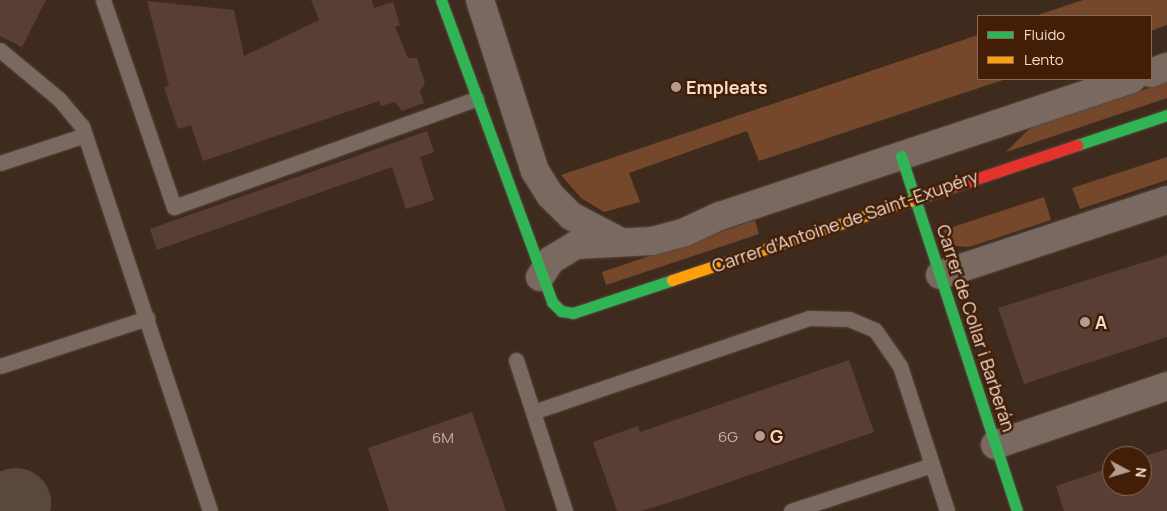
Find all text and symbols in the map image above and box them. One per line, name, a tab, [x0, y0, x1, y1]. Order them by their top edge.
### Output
legend	[977, 15, 1152, 80]
text: Fluido	[1024, 24, 1065, 45]
text: Lento	[1024, 49, 1064, 70]
place label: Empleats	[686, 76, 767, 98]
marker: Empleats	[670, 81, 682, 93]
street label: Carrer d'Antoine de Saint-Exupéry	[709, 165, 981, 277]
street label: Carrer de Collar i Barberán	[932, 222, 1020, 434]
place label: A	[1095, 311, 1107, 333]
marker: A	[1079, 316, 1091, 328]
place label: G	[770, 425, 783, 447]
house number: 6G	[718, 428, 738, 446]
house number: 6M	[432, 429, 454, 447]
marker: G	[754, 430, 766, 442]
north arrow	[1102, 446, 1152, 496]
text: N	[1131, 467, 1151, 479]

